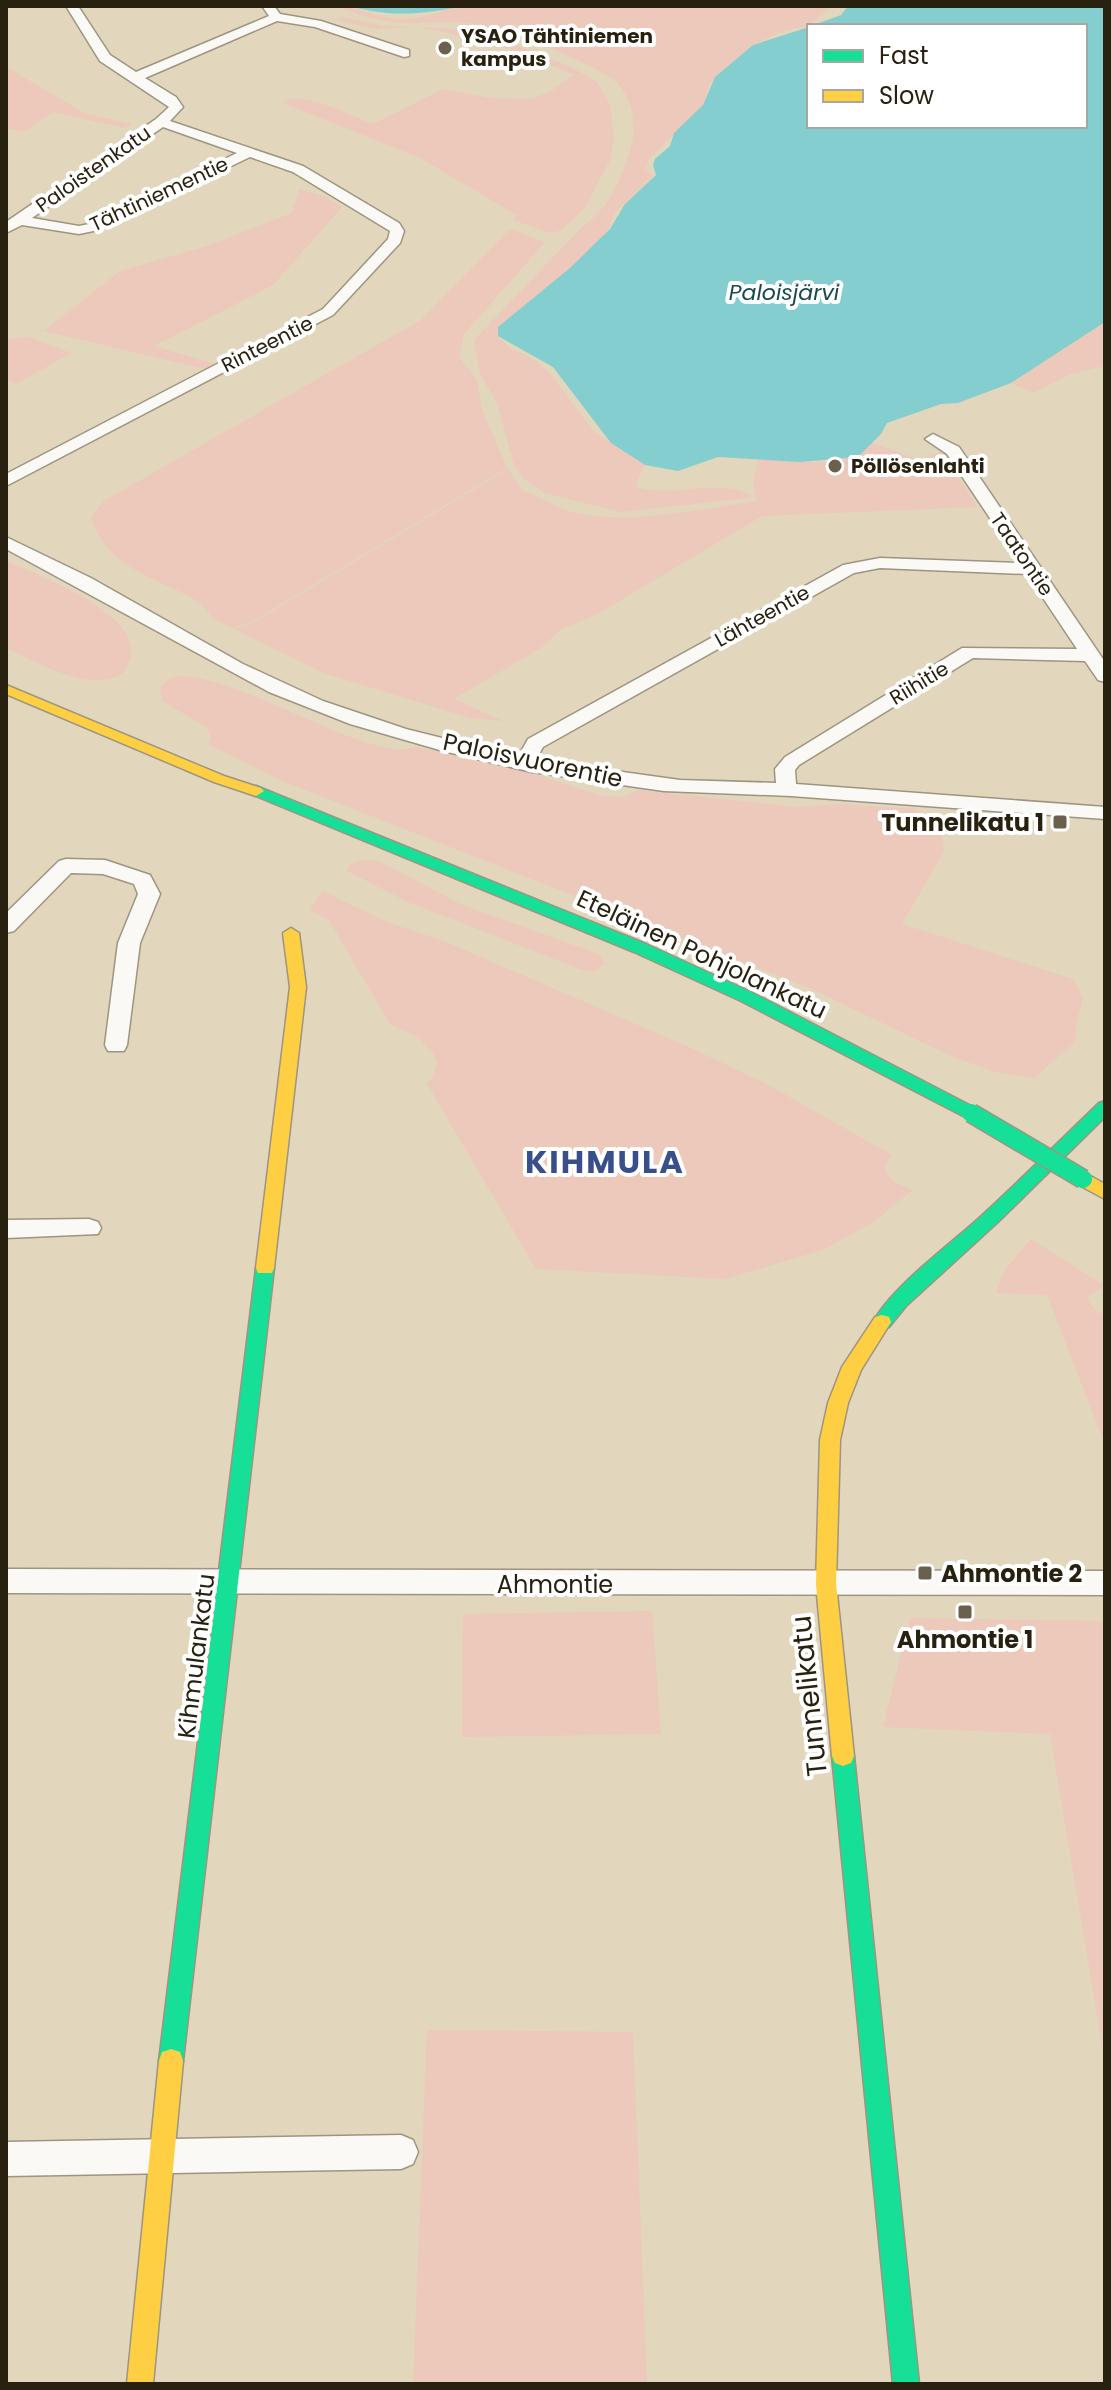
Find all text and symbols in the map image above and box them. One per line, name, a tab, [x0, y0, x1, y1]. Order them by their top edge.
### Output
place label: YSAO Tähtiniemen kampus	[461, 22, 653, 73]
legend	[807, 24, 1087, 128]
marker: YSAO Tähtiniemen kampus	[436, 39, 454, 57]
text: Fast	[879, 39, 929, 72]
text: Slow	[879, 79, 934, 112]
street label: Paloistenkatu	[30, 119, 156, 219]
street label: Tähtiniementie	[85, 150, 233, 238]
water label: Paloisjärvi	[729, 277, 840, 308]
street label: Rinteentie	[216, 309, 318, 379]
place label: Pöllösenlahti	[851, 452, 985, 480]
marker: Pöllösenlahti	[826, 457, 844, 475]
street label: Taatontie	[984, 507, 1060, 601]
street label: Lähteentie	[710, 578, 814, 654]
street label: Riihitie	[884, 654, 954, 712]
street label: Paloisvuorentie	[440, 725, 626, 795]
place label: Tunnelikatu 1	[881, 806, 1044, 839]
marker: Tunnelikatu 1	[1051, 813, 1069, 831]
street label: Eteläinen Pohjolankatu	[572, 882, 832, 1026]
district label: KIHMULA	[525, 1139, 685, 1184]
place label: Ahmontie 2	[941, 1557, 1082, 1590]
marker: Ahmontie 2	[916, 1564, 934, 1582]
street label: Ahmontie	[497, 1568, 613, 1601]
street label: Kihmulankatu	[170, 1572, 222, 1740]
marker: Ahmontie 1	[956, 1603, 974, 1621]
street label: Tunnelikatu	[781, 1614, 837, 1778]
place label: Ahmontie 1	[897, 1623, 1033, 1656]

